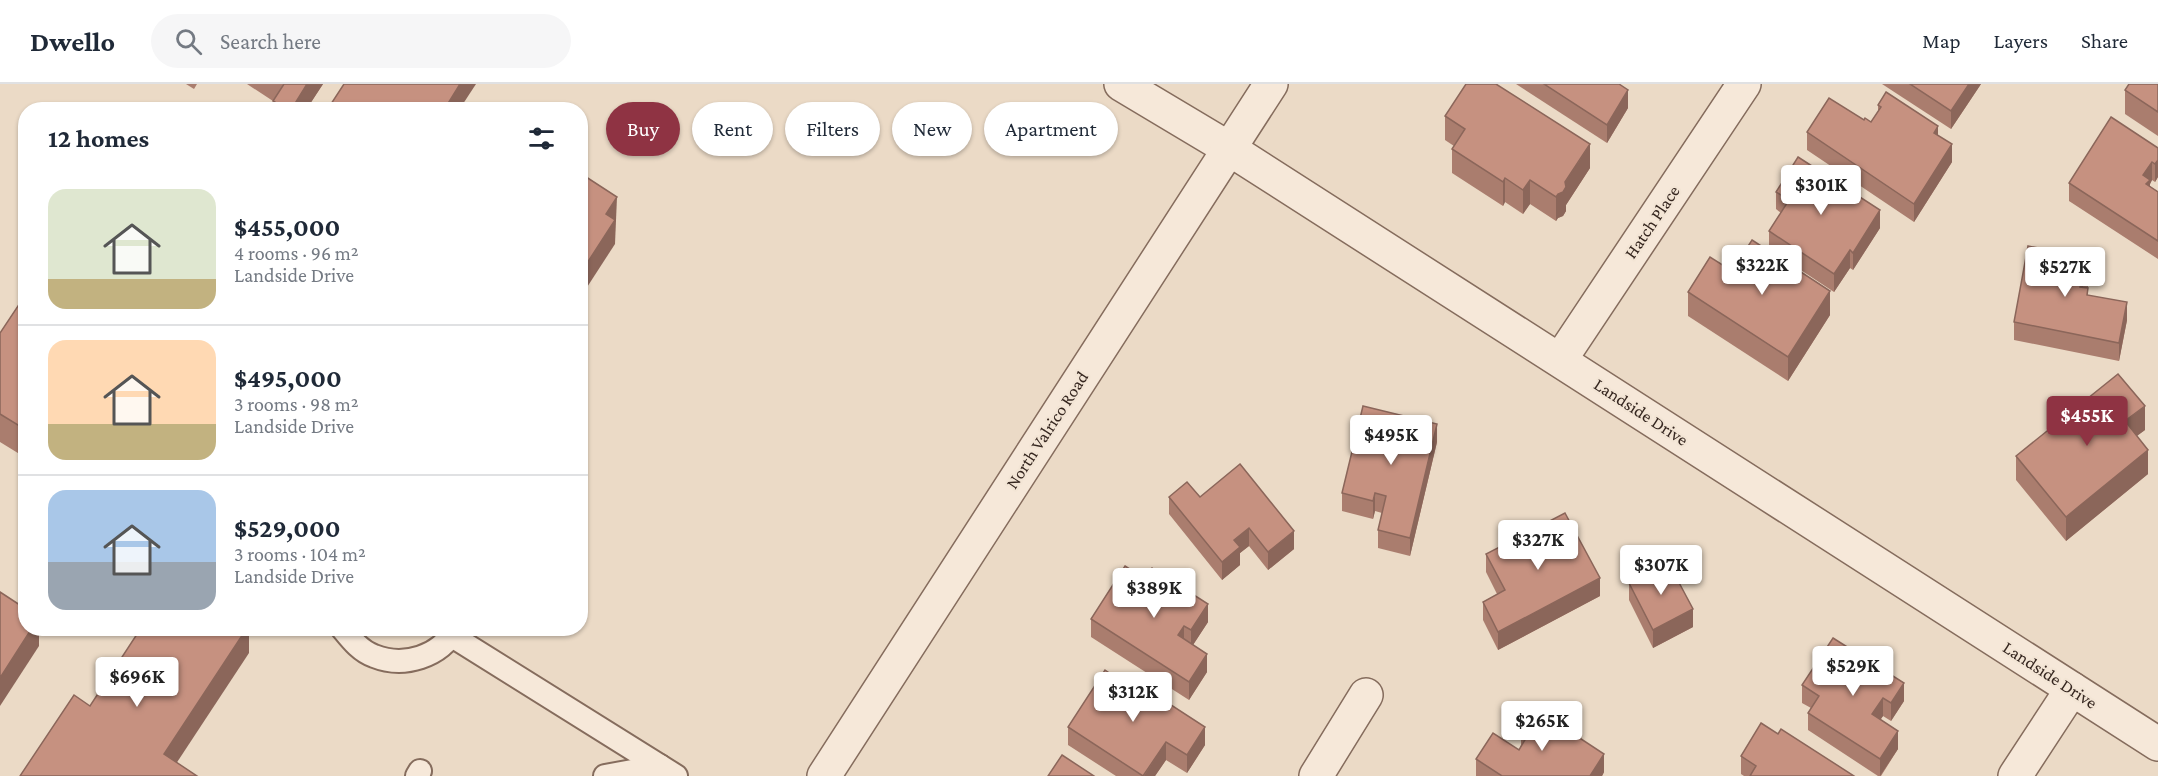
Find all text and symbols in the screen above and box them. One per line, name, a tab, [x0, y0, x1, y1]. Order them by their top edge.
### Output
search box	[151, 14, 571, 68]
icon: search	[172, 25, 205, 58]
text: Dwello	[30, 26, 115, 57]
text: Search here	[220, 29, 321, 54]
text: Map	[1922, 29, 1961, 53]
text: Layers	[1994, 29, 2048, 53]
text: Share	[2081, 29, 2128, 53]
chip: Buy	[606, 102, 680, 156]
chip: Rent	[692, 102, 773, 156]
chip: Filters	[785, 102, 880, 156]
chip: New	[892, 102, 972, 156]
chip: Apartment	[984, 102, 1118, 156]
icon: filters	[525, 122, 558, 155]
text: 12 homes	[48, 124, 149, 153]
pin: $301K	[1779, 165, 1863, 216]
text: $301K	[1795, 173, 1847, 195]
street label: Hatch Place	[1620, 182, 1684, 262]
icon: home	[96, 213, 168, 285]
text: $455,000	[234, 213, 340, 242]
text: 4 rooms · 96 m²	[234, 242, 359, 264]
pin: $322K	[1720, 245, 1804, 296]
pin: $527K	[2023, 247, 2107, 298]
text: $322K	[1736, 253, 1788, 275]
text: $527K	[2039, 255, 2091, 277]
text: Landside Drive	[234, 264, 354, 286]
icon: home	[96, 364, 168, 436]
text: $495,000	[234, 364, 342, 393]
street label: North Valrico Road	[1002, 367, 1093, 492]
street label: Landside Drive	[1590, 374, 1692, 450]
text: 3 rooms · 98 m²	[234, 393, 359, 415]
pin: $455K	[2045, 396, 2129, 447]
text: $455K	[2061, 404, 2113, 426]
text: Landside Drive	[234, 415, 354, 437]
pin: $495K	[1349, 415, 1433, 466]
text: $495K	[1364, 423, 1418, 445]
icon: home	[96, 514, 168, 586]
text: $529,000	[234, 514, 341, 543]
pin: $327K	[1496, 520, 1580, 571]
text: $327K	[1512, 528, 1564, 550]
text: 3 rooms · 104 m²	[234, 543, 366, 565]
pin: $307K	[1619, 545, 1703, 596]
text: $307K	[1634, 553, 1688, 575]
text: Landside Drive	[234, 565, 354, 587]
pin: $389K	[1112, 568, 1196, 619]
text: $389K	[1127, 576, 1181, 598]
street label: Landside Drive	[1999, 637, 2101, 713]
pin: $529K	[1811, 646, 1895, 697]
text: $529K	[1826, 654, 1880, 676]
pin: $696K	[95, 657, 179, 708]
text: $696K	[110, 665, 164, 687]
pin: $312K	[1091, 672, 1175, 723]
text: $312K	[1108, 680, 1158, 702]
pin: $265K	[1500, 701, 1584, 752]
text: $265K	[1515, 709, 1569, 731]

